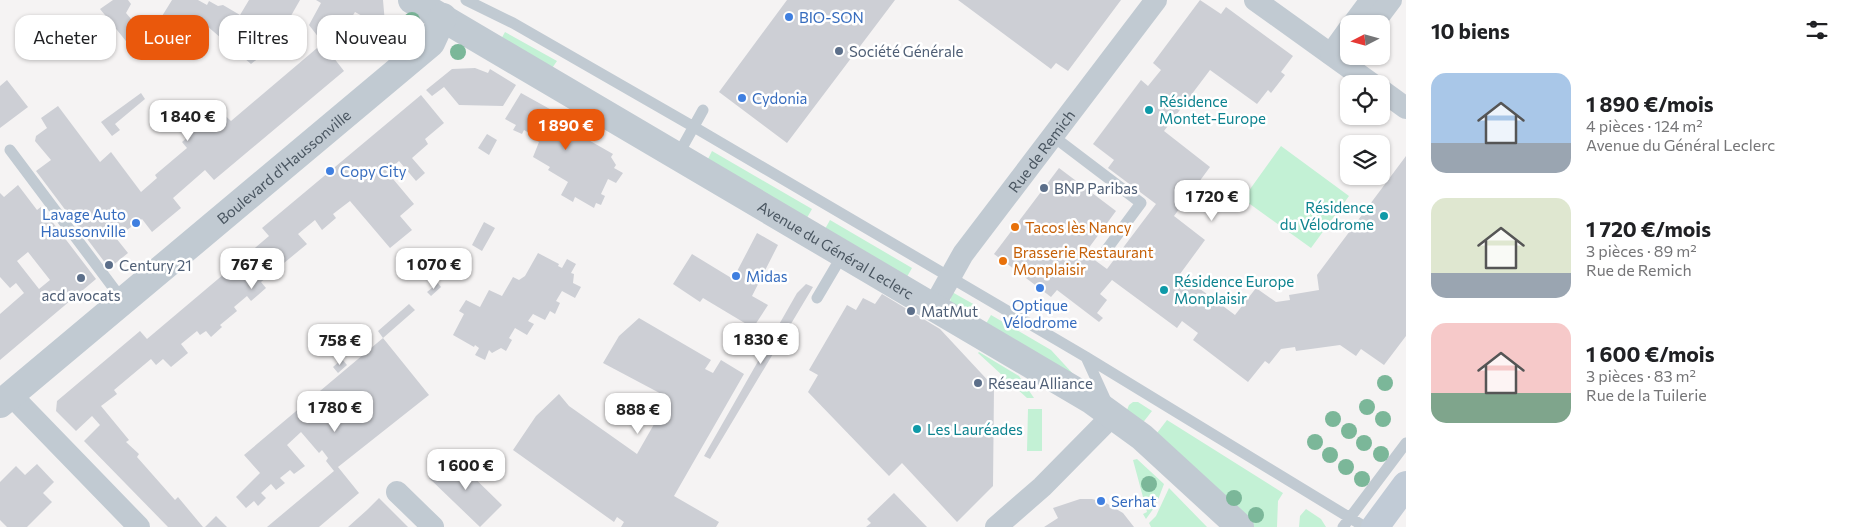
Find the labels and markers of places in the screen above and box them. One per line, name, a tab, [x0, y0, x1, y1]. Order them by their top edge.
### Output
place label: BIO-SON	[799, 8, 864, 26]
marker: BIO-SON	[783, 11, 795, 23]
place label: Société Générale	[849, 42, 964, 60]
marker: Société Générale	[833, 45, 845, 57]
place label: Cydonia	[752, 89, 807, 107]
marker: Cydonia	[736, 92, 748, 104]
place label: Résidence Montet-Europe	[1159, 92, 1266, 127]
pin: 1 840 €	[142, 100, 234, 142]
marker: Résidence Montet-Europe	[1143, 104, 1155, 116]
pin: 1 890 €	[520, 108, 612, 151]
place label: Copy City	[340, 162, 407, 180]
marker: Copy City	[324, 165, 336, 177]
place label: BNP Paribas	[1054, 179, 1138, 197]
pin: 1 720 €	[1166, 180, 1258, 222]
marker: BNP Paribas	[1038, 182, 1050, 194]
place label: Résidence du Vélodrome	[1280, 198, 1374, 233]
place label: Lavage Auto Haussonville	[40, 205, 126, 240]
marker: Résidence du Vélodrome	[1378, 210, 1390, 222]
marker: Lavage Auto Haussonville	[130, 217, 142, 229]
place label: Tacos lès Nancy	[1025, 218, 1132, 236]
marker: Tacos lès Nancy	[1009, 221, 1021, 233]
place label: Brasserie Restaurant Monplaisir	[1013, 243, 1154, 278]
pin: 767 €	[217, 248, 287, 290]
pin: 1 070 €	[388, 248, 480, 290]
marker: Brasserie Restaurant Monplaisir	[997, 255, 1009, 267]
place label: Century 21	[119, 256, 192, 274]
marker: Century 21	[103, 259, 115, 271]
place label: Midas	[746, 267, 788, 285]
marker: Midas	[730, 270, 742, 282]
marker: acd avocats	[75, 272, 87, 284]
place label: Résidence Europe Monplaisir	[1174, 272, 1294, 307]
marker: Optique Vélodrome	[1034, 282, 1046, 294]
marker: Résidence Europe Monplaisir	[1158, 284, 1170, 296]
place label: acd avocats	[41, 286, 121, 304]
place label: Optique Vélodrome	[1003, 296, 1077, 331]
place label: MatMut	[921, 302, 978, 320]
marker: MatMut	[905, 305, 917, 317]
pin: 1 830 €	[715, 322, 807, 365]
pin: 758 €	[305, 324, 375, 366]
place label: Réseau Alliance	[988, 374, 1093, 392]
marker: Réseau Alliance	[972, 377, 984, 389]
pin: 1 780 €	[289, 390, 381, 433]
pin: 888 €	[603, 392, 673, 435]
place label: Les Lauréades	[927, 420, 1023, 438]
marker: Les Lauréades	[911, 423, 923, 435]
pin: 1 600 €	[420, 448, 512, 491]
place label: Serhat	[1111, 492, 1156, 510]
marker: Serhat	[1095, 495, 1107, 507]

